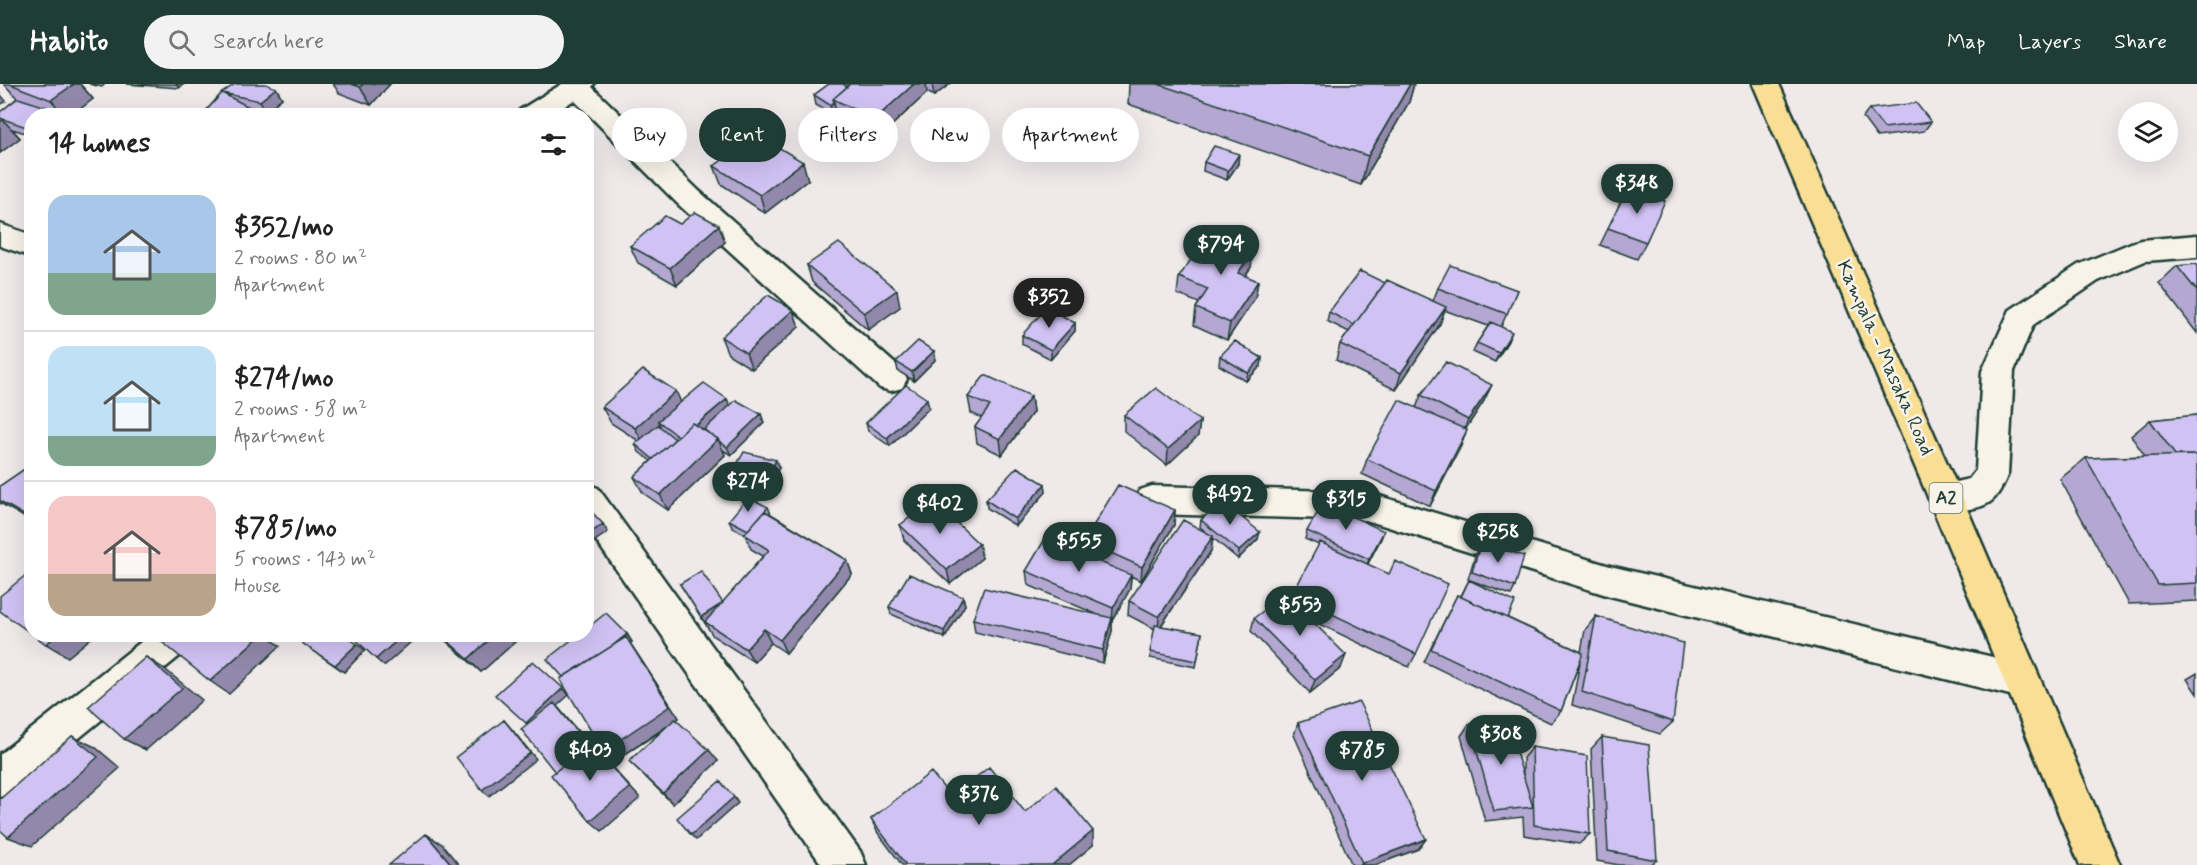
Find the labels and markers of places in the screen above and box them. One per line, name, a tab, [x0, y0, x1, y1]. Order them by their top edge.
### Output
pin: $348	[1601, 164, 1673, 215]
pin: $794	[1185, 225, 1257, 276]
pin: $352	[1013, 278, 1085, 329]
pin: $274	[712, 462, 784, 513]
pin: $492	[1194, 475, 1266, 526]
pin: $315	[1310, 480, 1382, 531]
pin: $402	[904, 484, 976, 535]
pin: $258	[1462, 513, 1534, 564]
pin: $555	[1043, 522, 1115, 573]
pin: $553	[1264, 586, 1336, 637]
pin: $308	[1465, 715, 1537, 766]
pin: $403	[554, 731, 626, 782]
pin: $785	[1326, 731, 1398, 782]
pin: $376	[943, 775, 1015, 826]

